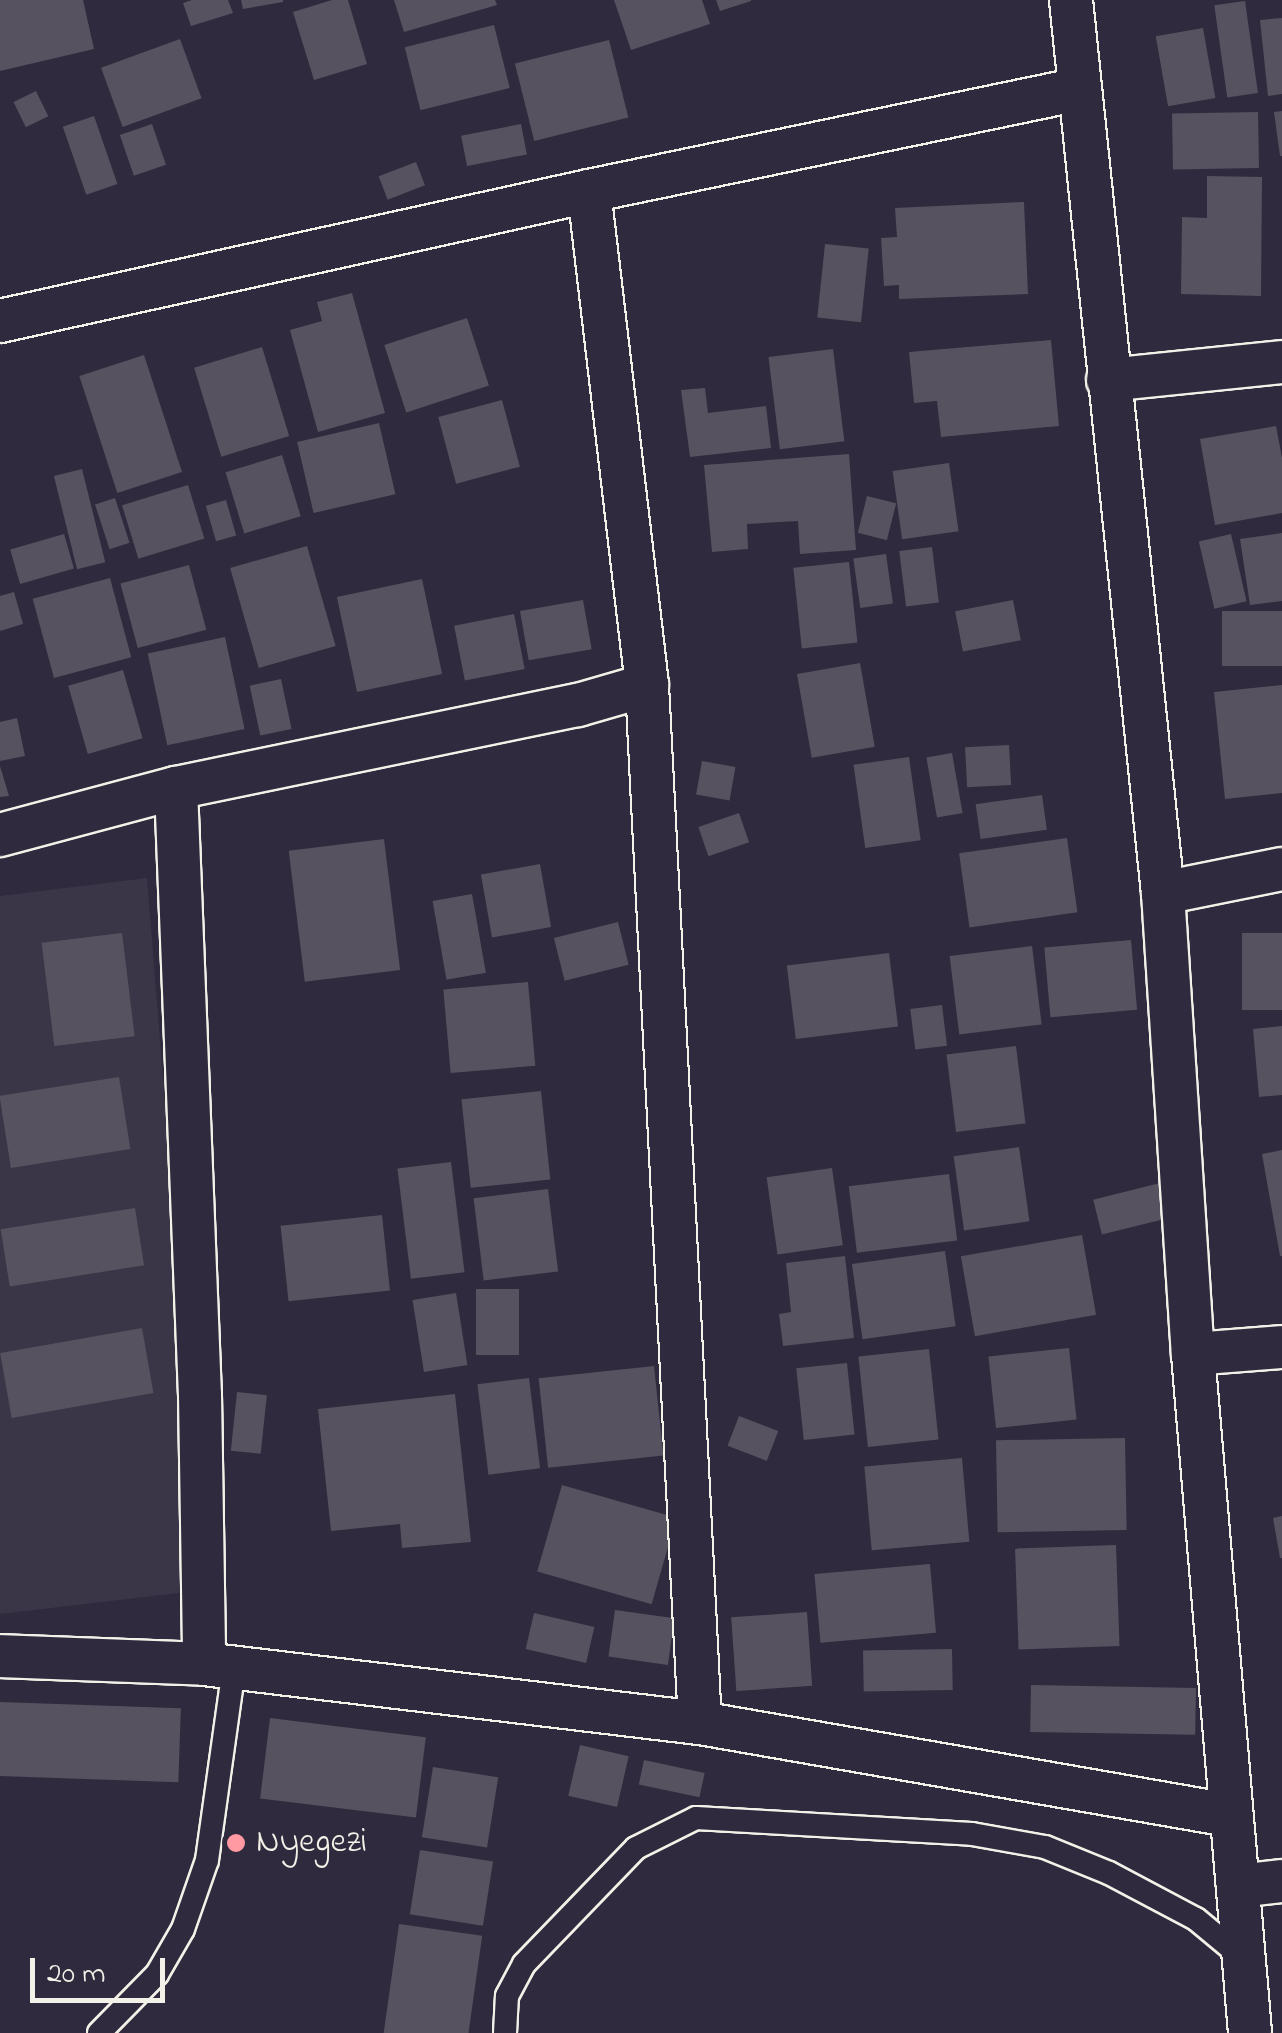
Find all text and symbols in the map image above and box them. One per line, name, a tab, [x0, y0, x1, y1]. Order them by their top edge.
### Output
place label: Nyegezi	[256, 1822, 367, 1864]
marker: Nyegezi	[225, 1832, 247, 1854]
scale bar	[35, 1938, 170, 2000]
text: 20 m	[47, 1953, 106, 1997]

